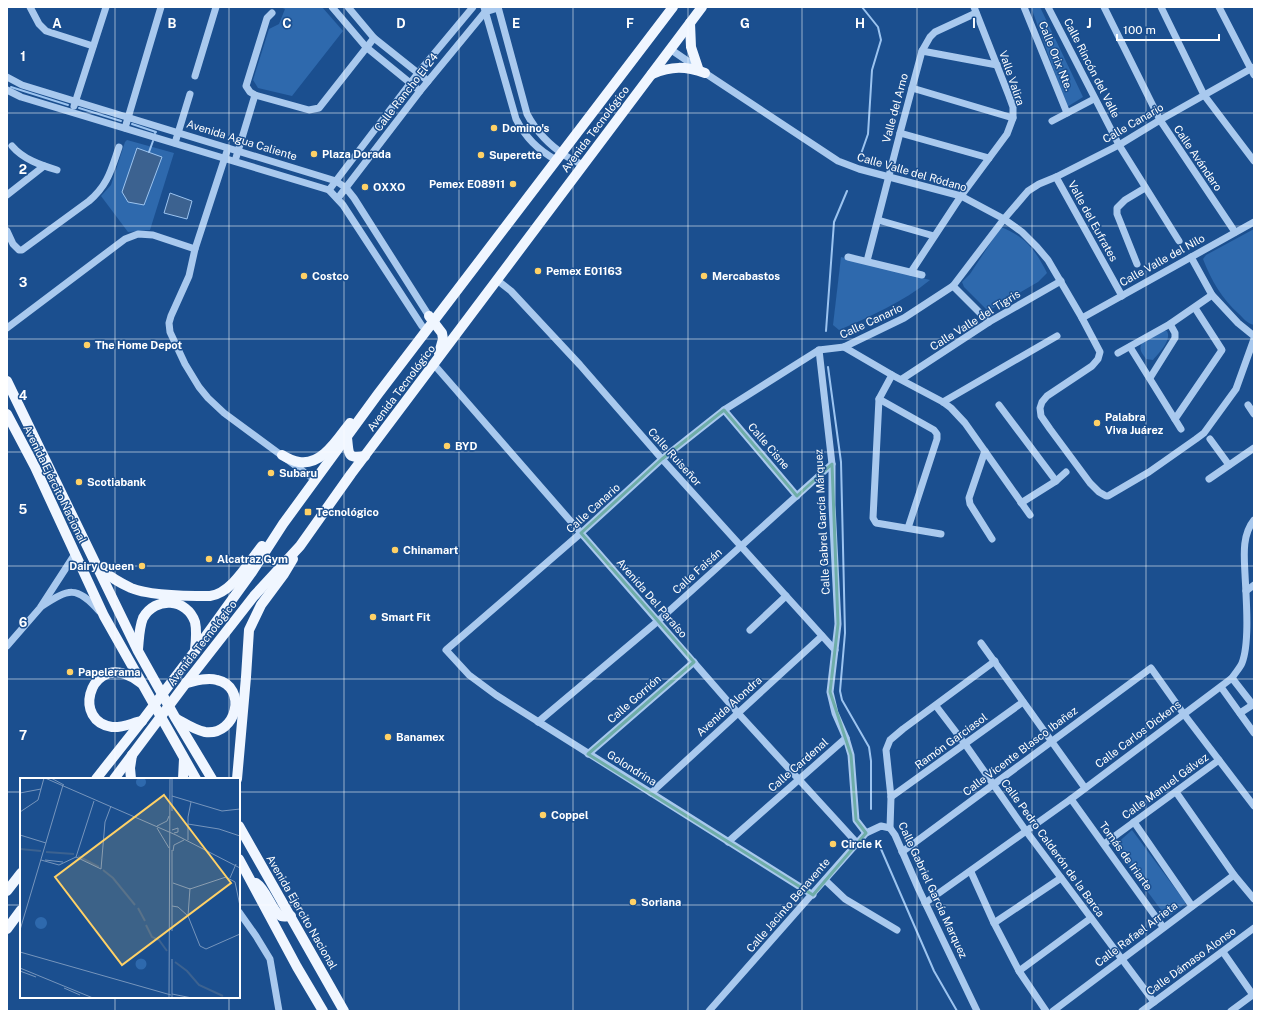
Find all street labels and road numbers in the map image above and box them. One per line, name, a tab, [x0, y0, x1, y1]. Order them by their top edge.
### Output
street label: Calle Rincón del Valle	[1062, 16, 1122, 120]
street label: Calle Orix Nte.	[1037, 20, 1075, 92]
street label: Valle Valira	[997, 49, 1027, 107]
street label: Calle Rancho El 24	[372, 51, 440, 133]
street label: Valle del Arno	[880, 72, 910, 144]
street label: Avenida Tecnológico	[559, 84, 631, 174]
street label: Calle Canario	[1101, 101, 1165, 145]
street label: Avenida Agua Caliente	[185, 117, 299, 163]
street label: Calle Avándaro	[1172, 123, 1224, 193]
street label: Calle Valle del Ródano	[856, 151, 968, 193]
street label: Valle del Eufrates	[1066, 179, 1120, 264]
street label: Calle Valle del Nilo	[1117, 232, 1207, 288]
street label: Calle Valle del Tigris	[928, 287, 1023, 353]
street label: Calle Canario	[838, 301, 904, 341]
street label: Avenida Tecnológico	[365, 343, 437, 433]
street label: Calle Cisne	[746, 421, 792, 471]
street label: Avenida Ejército Nacional	[21, 423, 89, 545]
street label: Calle Ruiseñor	[646, 426, 704, 488]
street label: Calle Gabrel García Márquez	[812, 449, 832, 595]
street label: Calle Canario	[564, 481, 622, 535]
street label: Calle Faisán	[670, 546, 724, 596]
street label: Avenida Del Paraíso	[614, 556, 690, 640]
street label: Avenida Tecnológico	[165, 598, 239, 688]
street label: Calle Gorrión	[605, 673, 663, 725]
street label: Avenida Alondra	[694, 674, 764, 738]
street label: Calle Carlos Dickens	[1093, 698, 1184, 770]
street label: Calle Vicente Blasco Ibañez	[960, 704, 1080, 798]
street label: Ramón Garciasol	[913, 711, 989, 771]
street label: Calle Cardenal	[766, 736, 830, 794]
street label: Golondrina	[605, 748, 659, 788]
street label: Calle Manuel Gálvez	[1120, 751, 1210, 821]
street label: Calle Pedro Calderón de la Barca	[999, 777, 1107, 919]
street label: Tomás de Iriarte	[1097, 819, 1155, 893]
street label: Calle Gabriel García Marquez	[896, 820, 970, 960]
street label: Avenida Ejercito Nacional	[264, 853, 340, 971]
street label: Calle Jacinto Benavente	[744, 855, 832, 955]
street label: Calle Rafael Arrieta	[1092, 899, 1180, 969]
street label: Calle Dámaso Alonso	[1144, 925, 1238, 997]

